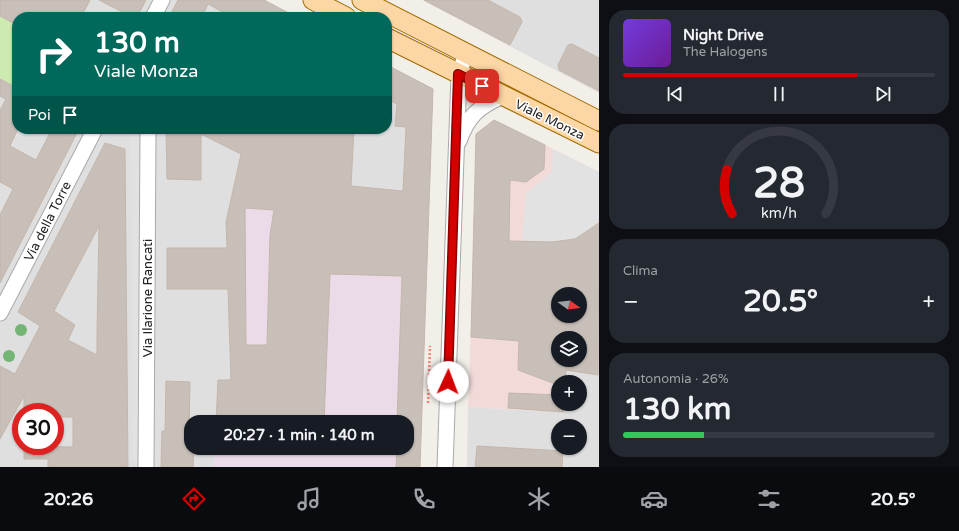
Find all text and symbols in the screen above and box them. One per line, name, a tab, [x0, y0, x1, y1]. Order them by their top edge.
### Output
text: 130 m	[94, 26, 180, 60]
text: Night Drive	[683, 26, 764, 44]
icon: right	[28, 28, 80, 80]
text: The Halogens	[683, 44, 767, 60]
text: Viale Monza	[94, 60, 198, 82]
pin	[465, 69, 499, 103]
icon: arrive	[471, 75, 493, 97]
icon: previous	[664, 83, 686, 105]
icon: pause	[768, 83, 790, 105]
icon: next	[872, 83, 894, 105]
street label: Viale Monza	[512, 96, 587, 144]
icon: arrive	[59, 104, 81, 126]
text: Poi	[28, 106, 51, 124]
text: 28	[753, 159, 805, 209]
street label: Via della Torre	[21, 179, 75, 264]
text: km/h	[761, 205, 797, 222]
street label: Via Ilarione Rancati	[140, 239, 156, 357]
text: Clima	[623, 263, 658, 279]
text: 20.5°	[743, 283, 818, 320]
north arrow	[551, 287, 587, 323]
map controls	[551, 287, 587, 455]
text: −	[623, 289, 639, 315]
text: +	[923, 289, 935, 315]
button: layers	[551, 331, 587, 367]
position arrow	[427, 361, 469, 403]
text: Autonomia · 26%	[623, 371, 729, 387]
button: +	[551, 375, 587, 411]
text: 130 km	[623, 391, 731, 428]
speed limit sign: 30	[12, 403, 64, 455]
button: −	[551, 419, 587, 455]
text: 20:27 · 1 min · 140 m	[224, 426, 374, 444]
icon: directions	[180, 485, 208, 513]
icon: music	[295, 485, 323, 513]
icon: phone	[410, 485, 438, 513]
icon: climate	[525, 485, 553, 513]
icon: car	[640, 485, 668, 513]
icon: filters	[755, 485, 783, 513]
text: 20:26	[44, 488, 93, 510]
text: 20.5°	[870, 488, 915, 510]

